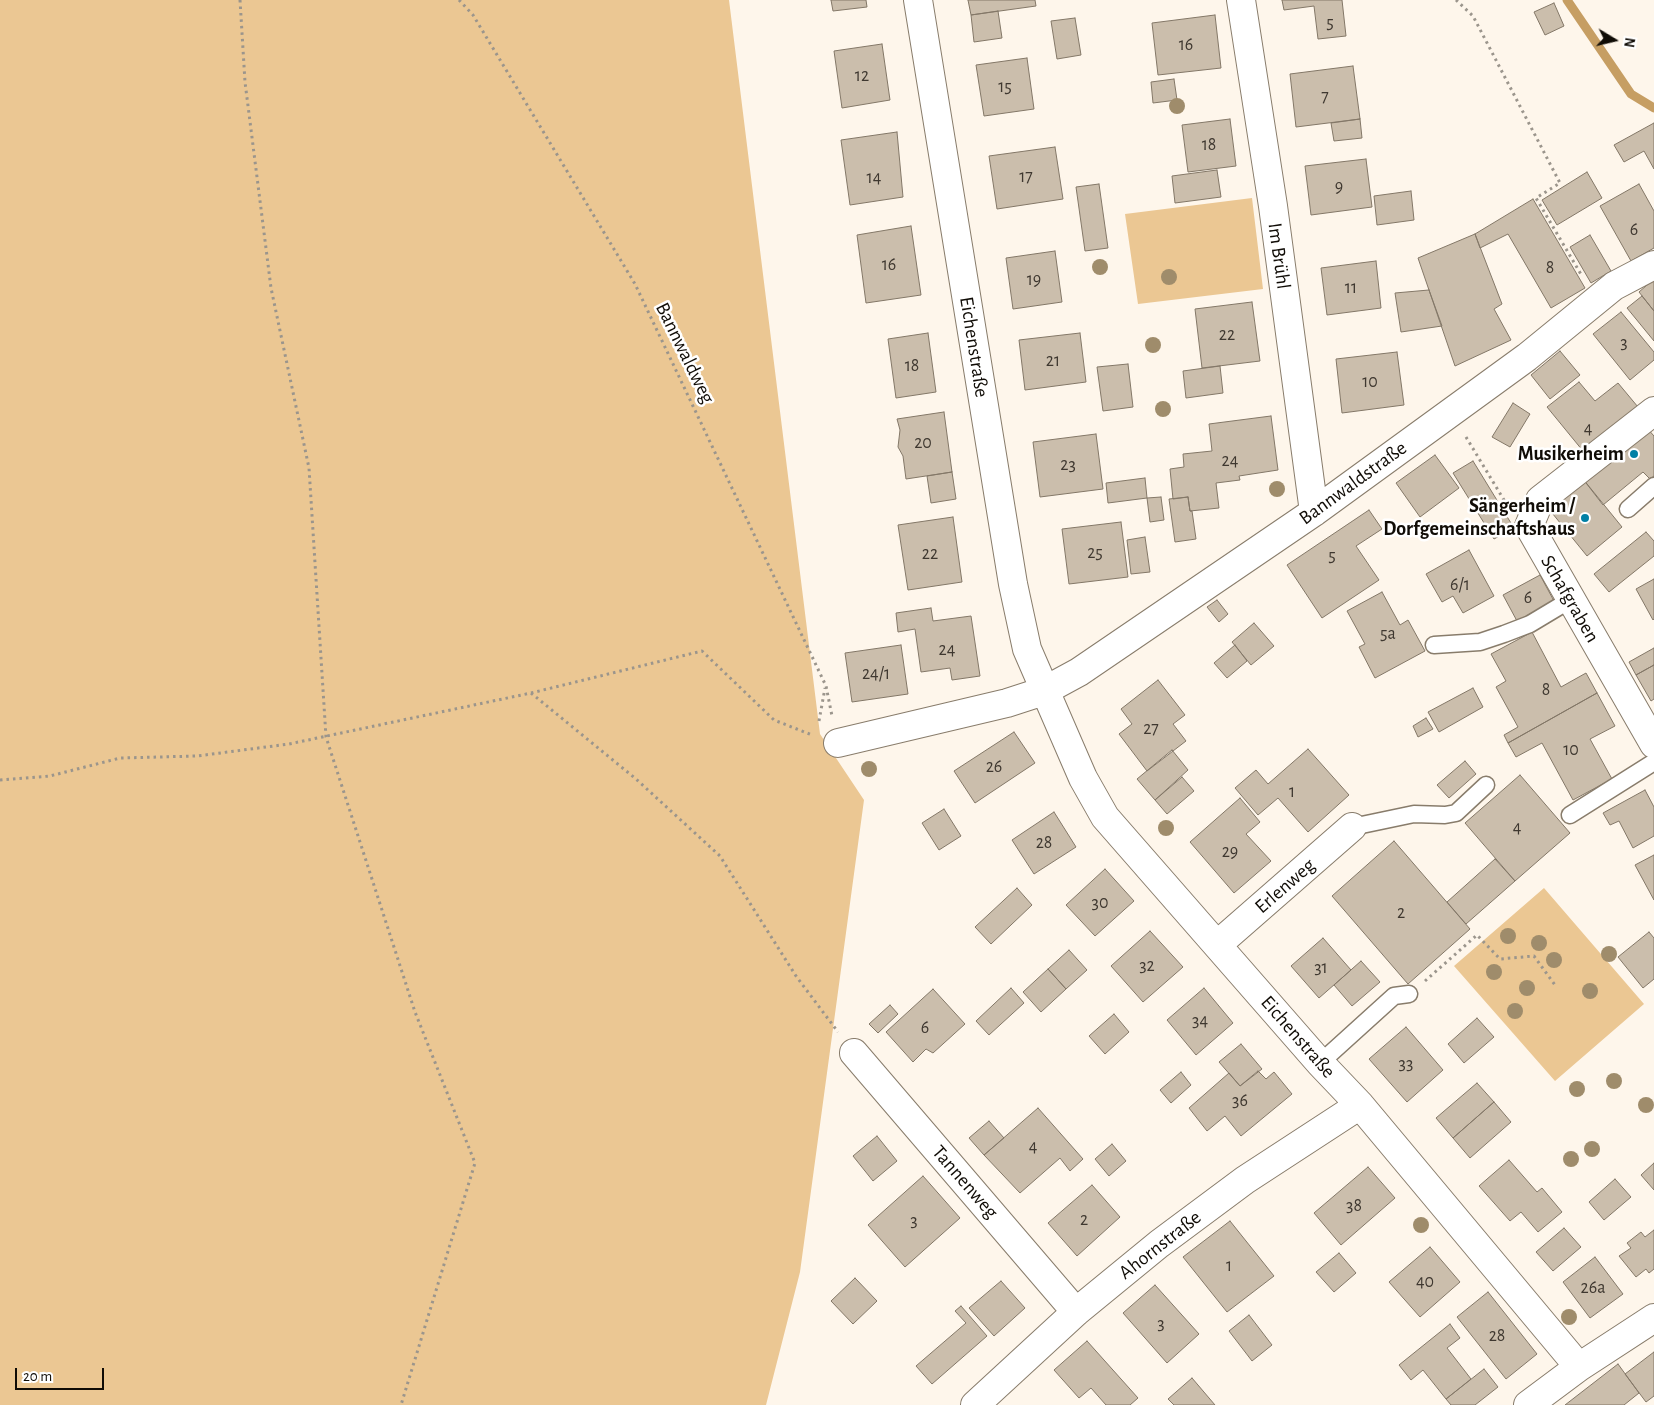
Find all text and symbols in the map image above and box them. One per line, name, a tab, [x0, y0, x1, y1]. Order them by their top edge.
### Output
house number: 5	[1326, 12, 1334, 34]
north arrow	[1589, 15, 1639, 65]
house number: 16	[1179, 34, 1193, 56]
text: N	[1621, 36, 1636, 48]
house number: 12	[855, 65, 869, 87]
house number: 15	[998, 76, 1012, 98]
house number: 7	[1321, 86, 1329, 108]
house number: 18	[1202, 134, 1216, 156]
house number: 17	[1019, 166, 1033, 188]
house number: 14	[867, 167, 881, 189]
house number: 9	[1335, 176, 1343, 198]
house number: 6	[1630, 219, 1638, 241]
street label: Im Brühl	[1262, 221, 1296, 291]
house number: 16	[882, 254, 896, 276]
house number: 8	[1546, 257, 1554, 279]
house number: 19	[1027, 269, 1041, 291]
house number: 11	[1345, 277, 1357, 299]
street label: Eichenstraße	[954, 295, 994, 399]
street label: Bannwaldweg	[650, 299, 720, 407]
house number: 22	[1219, 324, 1235, 346]
house number: 3	[1620, 332, 1628, 354]
house number: 21	[1046, 350, 1060, 372]
house number: 18	[905, 355, 919, 377]
house number: 10	[1362, 371, 1378, 393]
house number: 4	[1584, 418, 1592, 440]
house number: 20	[914, 432, 932, 454]
street label: Bannwaldstraße	[1295, 436, 1411, 530]
place label: Musikerheim	[1518, 442, 1624, 466]
marker: Musikerheim	[1628, 448, 1640, 460]
house number: 24	[1222, 450, 1238, 472]
house number: 23	[1060, 454, 1076, 476]
place label: Sängerheim / Dorfgemeinschaftshaus	[1383, 494, 1575, 541]
marker: Sängerheim / Dorfgemeinschaftshaus	[1579, 512, 1591, 524]
house number: 25	[1087, 542, 1103, 564]
house number: 22	[922, 543, 938, 565]
house number: 5	[1328, 545, 1336, 567]
street label: Schafgraben	[1535, 551, 1605, 647]
house number: 6/1	[1450, 574, 1470, 596]
house number: 6	[1524, 587, 1532, 609]
house number: 5a	[1380, 623, 1396, 645]
house number: 24	[939, 639, 955, 661]
house number: 24/1	[862, 663, 890, 685]
house number: 8	[1542, 679, 1550, 701]
house number: 27	[1143, 718, 1159, 740]
house number: 10	[1563, 739, 1579, 761]
house number: 26	[986, 756, 1002, 778]
house number: 1	[1289, 781, 1295, 803]
house number: 4	[1513, 817, 1521, 839]
house number: 28	[1036, 832, 1052, 854]
house number: 29	[1222, 841, 1238, 863]
street label: Erlenweg	[1250, 853, 1320, 919]
house number: 30	[1092, 892, 1108, 914]
house number: 2	[1397, 902, 1405, 924]
house number: 32	[1139, 955, 1155, 977]
house number: 31	[1314, 957, 1328, 979]
street label: Eichenstraße	[1256, 991, 1340, 1083]
house number: 34	[1192, 1010, 1208, 1032]
house number: 6	[921, 1017, 929, 1039]
house number: 33	[1399, 1053, 1413, 1075]
house number: 36	[1232, 1090, 1248, 1112]
house number: 4	[1029, 1136, 1037, 1158]
street label: Tannenweg	[927, 1141, 1003, 1223]
house number: 38	[1346, 1195, 1362, 1217]
street label: Ahornstraße	[1114, 1205, 1206, 1285]
house number: 2	[1080, 1209, 1088, 1231]
house number: 3	[910, 1210, 918, 1232]
house number: 1	[1226, 1255, 1232, 1277]
house number: 40	[1416, 1271, 1434, 1293]
house number: 26a	[1581, 1277, 1605, 1299]
house number: 3	[1157, 1313, 1165, 1335]
house number: 28	[1489, 1325, 1505, 1347]
scale bar	[18, 1358, 106, 1390]
text: 20 m	[23, 1369, 52, 1384]

